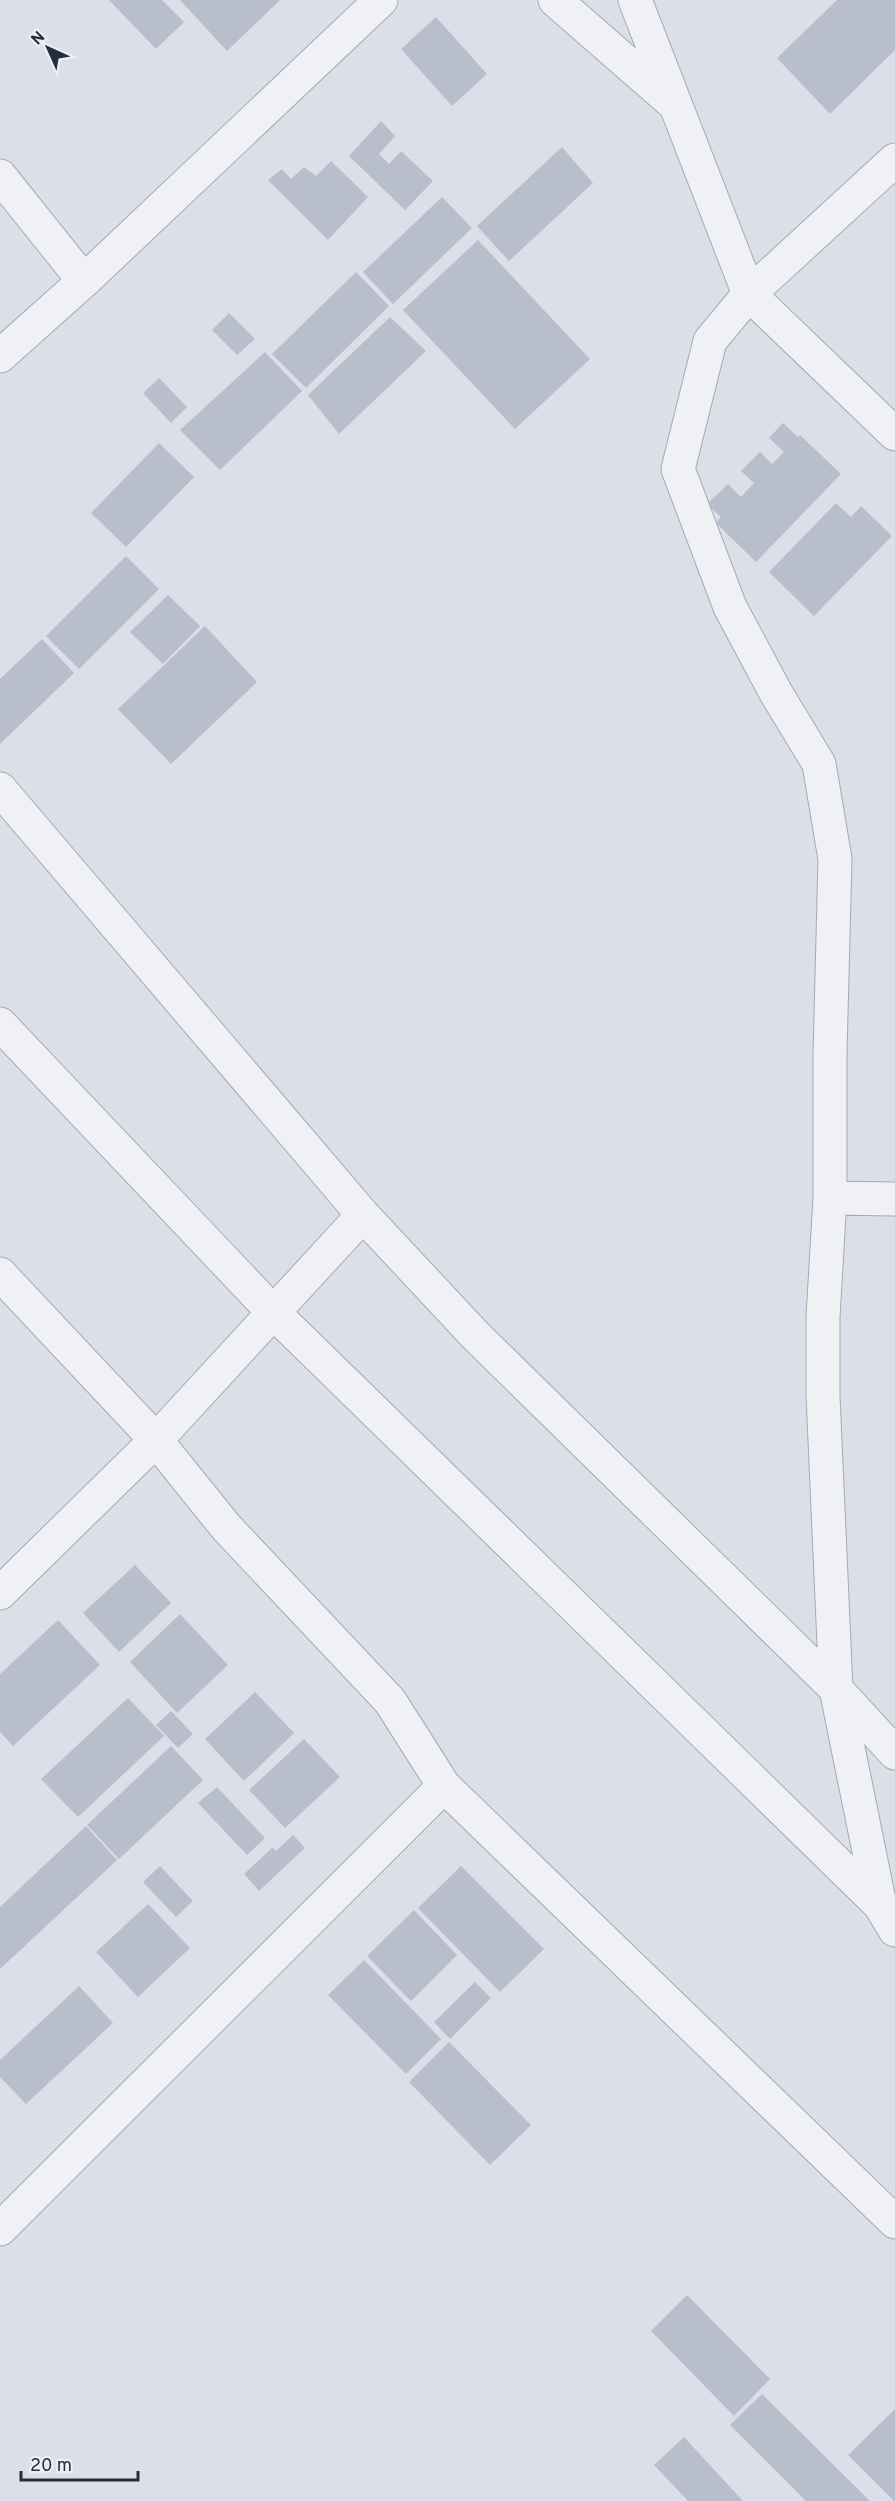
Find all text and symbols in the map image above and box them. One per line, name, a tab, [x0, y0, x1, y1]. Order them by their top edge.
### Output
north arrow	[18, 18, 78, 78]
text: N	[28, 28, 50, 50]
scale bar	[21, 2444, 138, 2482]
text: 20 m	[30, 2455, 72, 2478]

